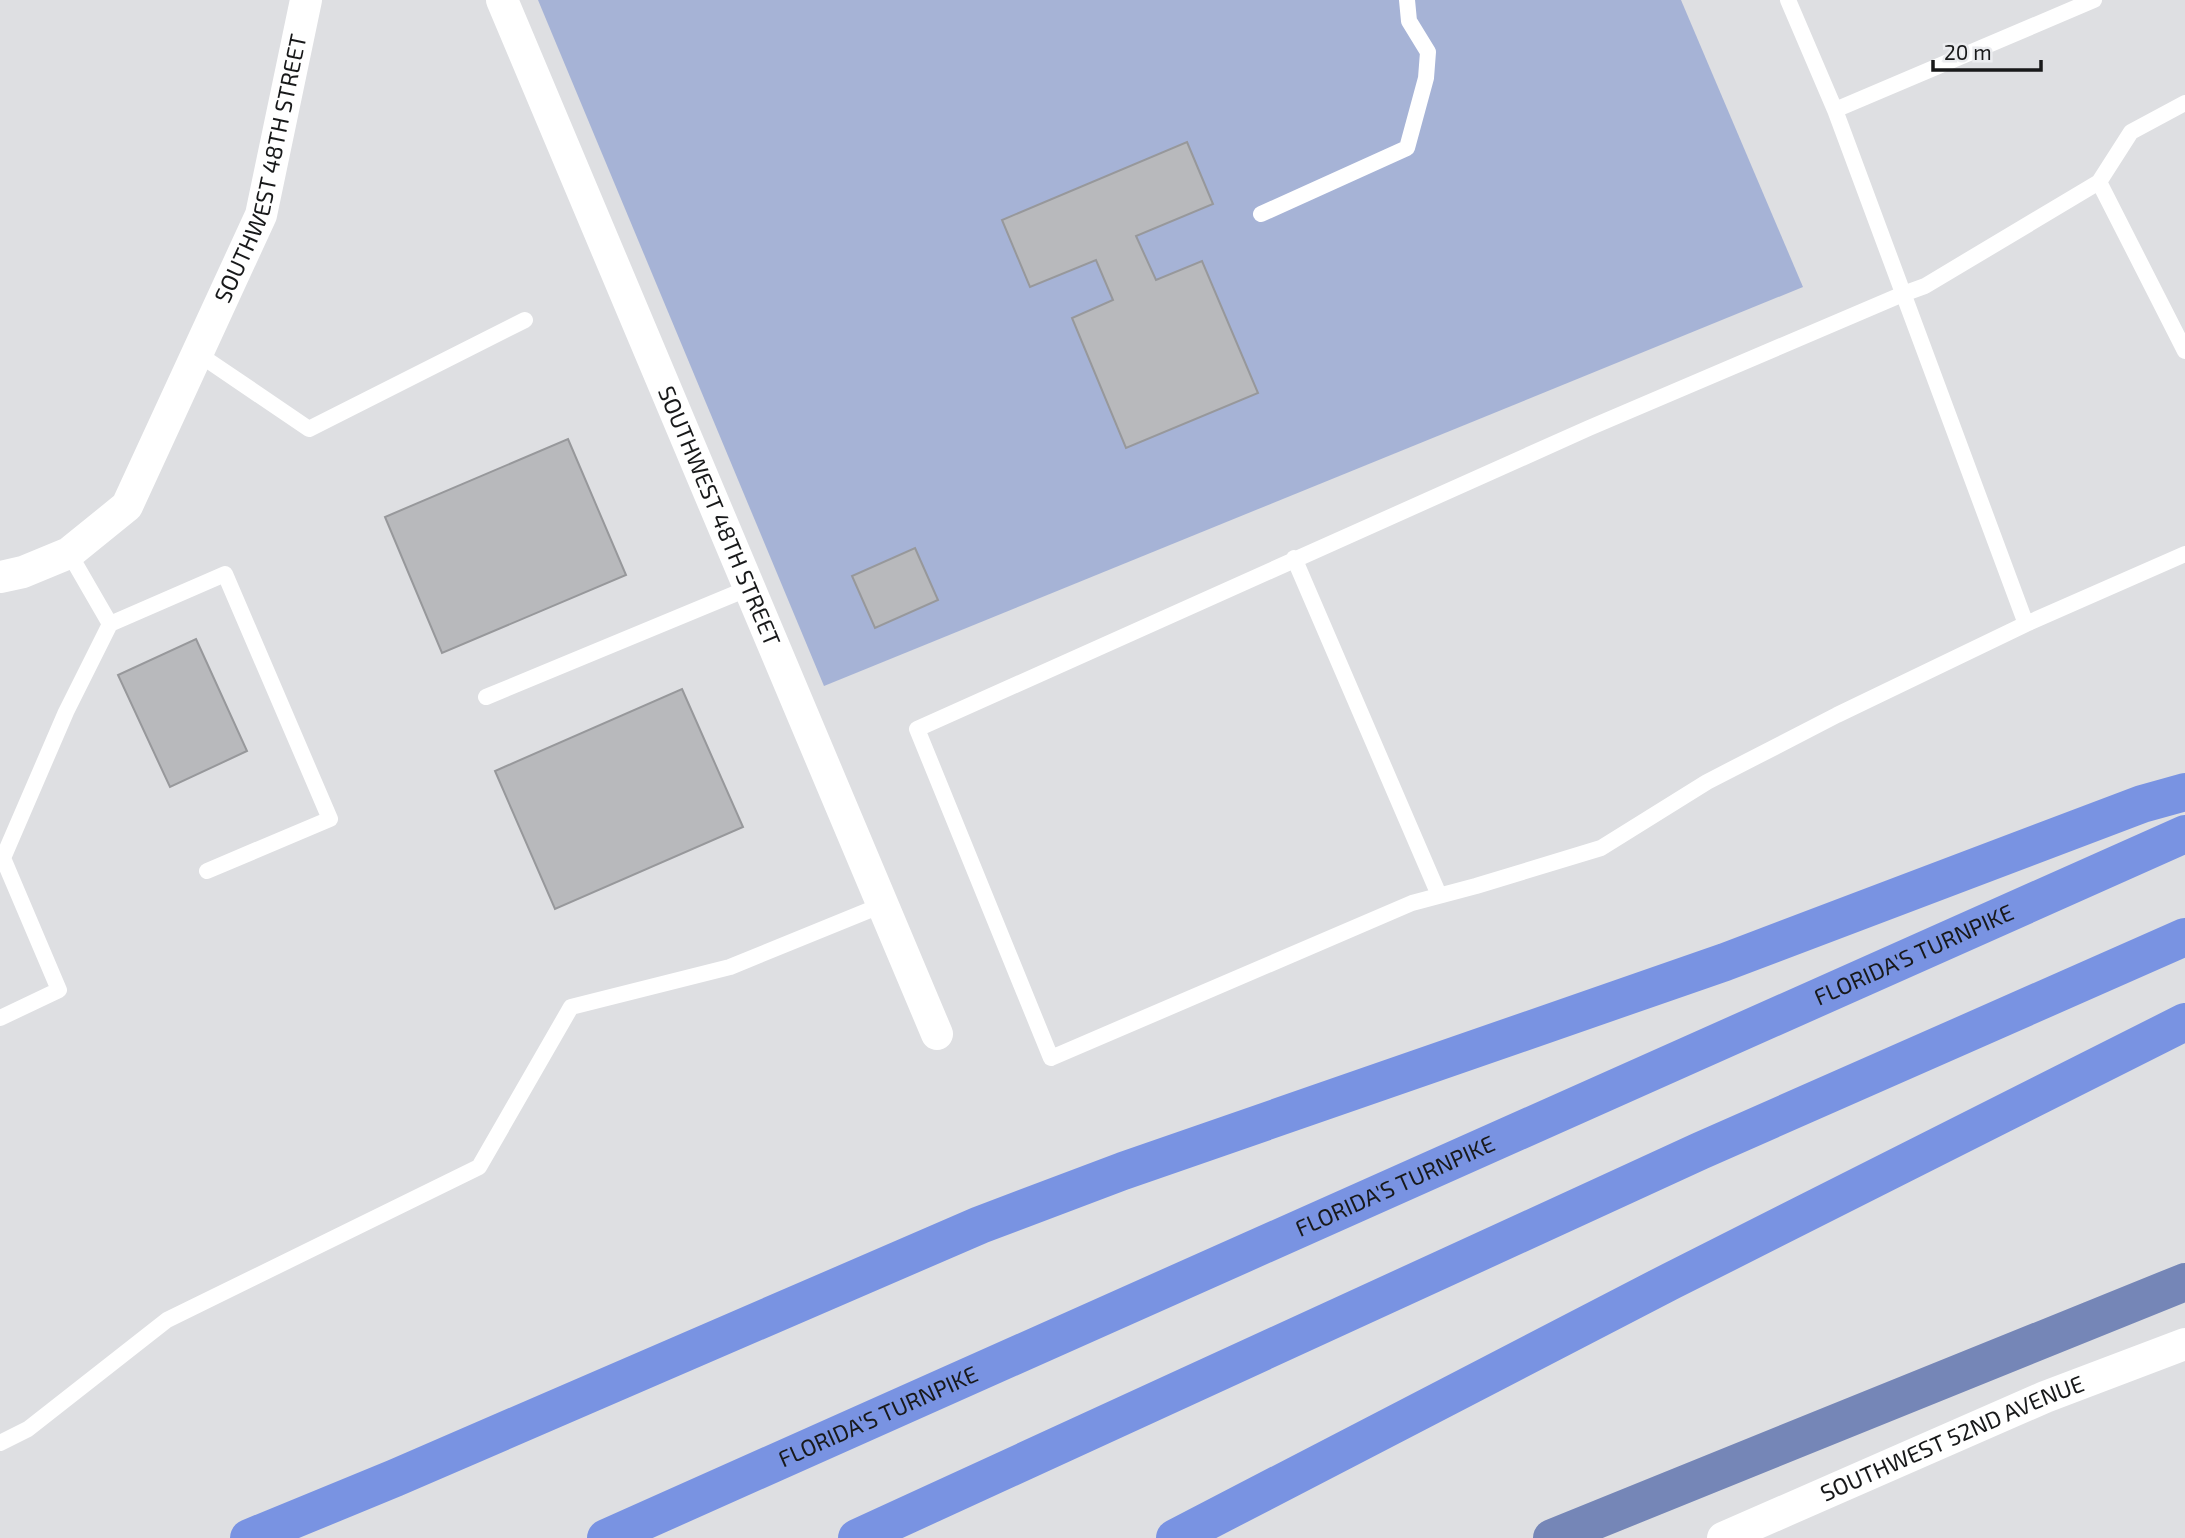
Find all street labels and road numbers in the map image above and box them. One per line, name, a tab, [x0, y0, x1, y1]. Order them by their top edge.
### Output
street label: SOUTHWEST 48TH STREET	[208, 31, 312, 307]
street label: SOUTHWEST 48TH STREET	[653, 381, 787, 650]
street label: FLORIDA'S TURNPIKE	[1809, 897, 2018, 1011]
street label: FLORIDA'S TURNPIKE	[1291, 1129, 1499, 1242]
street label: FLORIDA'S TURNPIKE	[774, 1359, 982, 1472]
street label: SOUTHWEST 52ND AVENUE	[1816, 1369, 2088, 1507]

